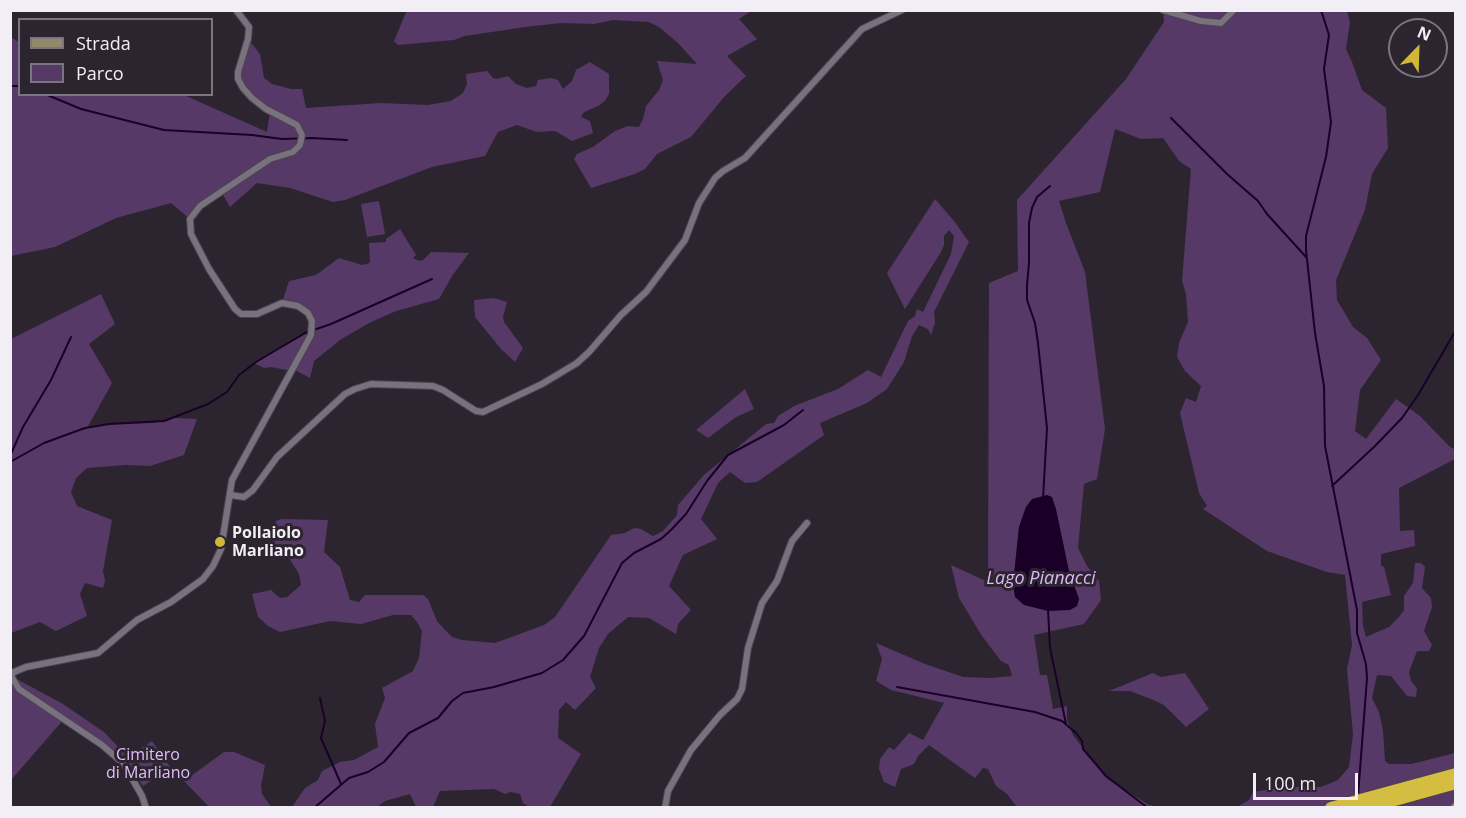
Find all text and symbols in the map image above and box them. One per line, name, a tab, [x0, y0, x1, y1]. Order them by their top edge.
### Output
legend	[18, 18, 213, 96]
north arrow	[1388, 18, 1448, 78]
text: N	[1414, 21, 1435, 46]
text: Strada	[76, 31, 131, 55]
text: Parco	[76, 61, 124, 85]
place label: Pollaiolo Marliano	[232, 523, 304, 561]
marker: Pollaiolo Marliano	[213, 535, 227, 549]
water label: Lago Pianacci	[986, 568, 1096, 590]
park label: Cimitero di Marliano	[106, 745, 190, 783]
scale bar	[1256, 761, 1361, 799]
text: 100 m	[1264, 771, 1316, 795]

